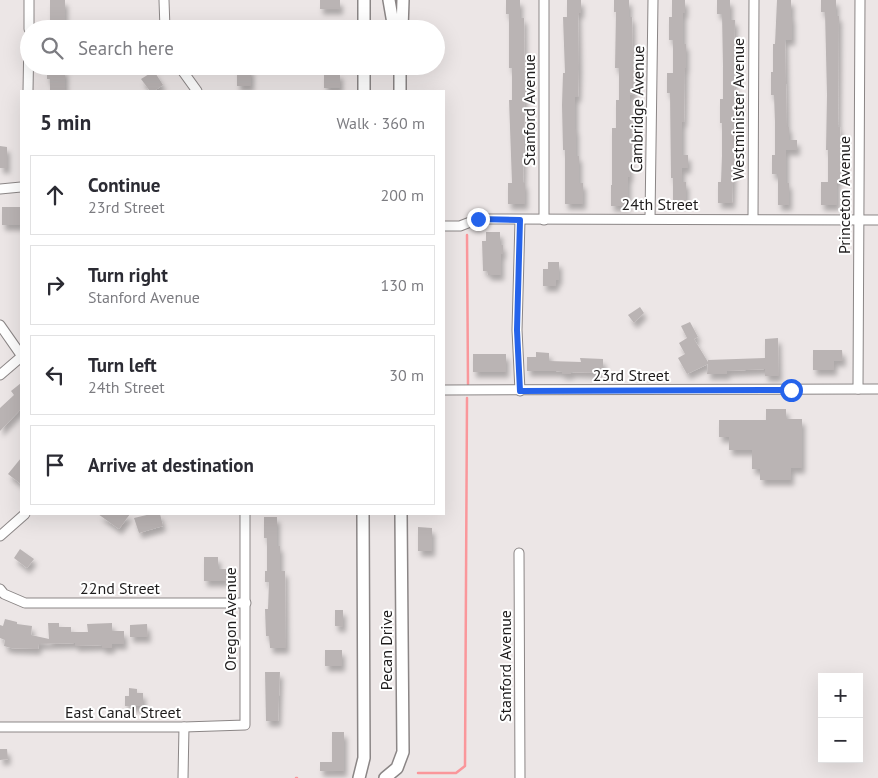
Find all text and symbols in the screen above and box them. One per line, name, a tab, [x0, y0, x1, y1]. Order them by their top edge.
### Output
search box	[20, 20, 445, 75]
icon: search	[38, 34, 66, 62]
text: Search here	[78, 36, 174, 60]
street label: Westminister Avenue	[728, 38, 748, 180]
street label: Cambridge Avenue	[626, 45, 648, 173]
street label: Stanford Avenue	[519, 54, 539, 166]
text: 5 min	[40, 109, 91, 136]
text: Walk · 360 m	[336, 113, 425, 133]
street label: Princeton Avenue	[834, 136, 854, 254]
text: Continue	[88, 173, 160, 197]
icon: ahead	[41, 181, 69, 209]
text: 200 m	[381, 185, 424, 205]
street label: 24th Street	[622, 194, 699, 214]
text: 23rd Street	[88, 197, 165, 217]
route end	[467, 208, 490, 231]
text: Turn right	[88, 263, 168, 287]
icon: right	[41, 271, 69, 299]
text: 130 m	[381, 275, 424, 295]
text: Stanford Avenue	[88, 287, 200, 307]
text: Turn left	[88, 353, 157, 377]
icon: left	[41, 361, 69, 389]
text: 30 m	[389, 365, 424, 385]
street label: 23rd Street	[593, 365, 670, 385]
text: 24th Street	[88, 377, 165, 397]
route start	[780, 379, 803, 402]
icon: arrive	[41, 451, 69, 479]
text: Arrive at destination	[88, 453, 254, 477]
street label: Oregon Avenue	[220, 567, 240, 671]
street label: 22nd Street	[80, 578, 161, 598]
street label: Pecan Drive	[376, 610, 396, 690]
street label: Stanford Avenue	[495, 610, 515, 722]
map controls	[818, 673, 863, 763]
button: +	[818, 673, 863, 718]
street label: East Canal Street	[65, 702, 182, 722]
button: −	[818, 718, 863, 763]

